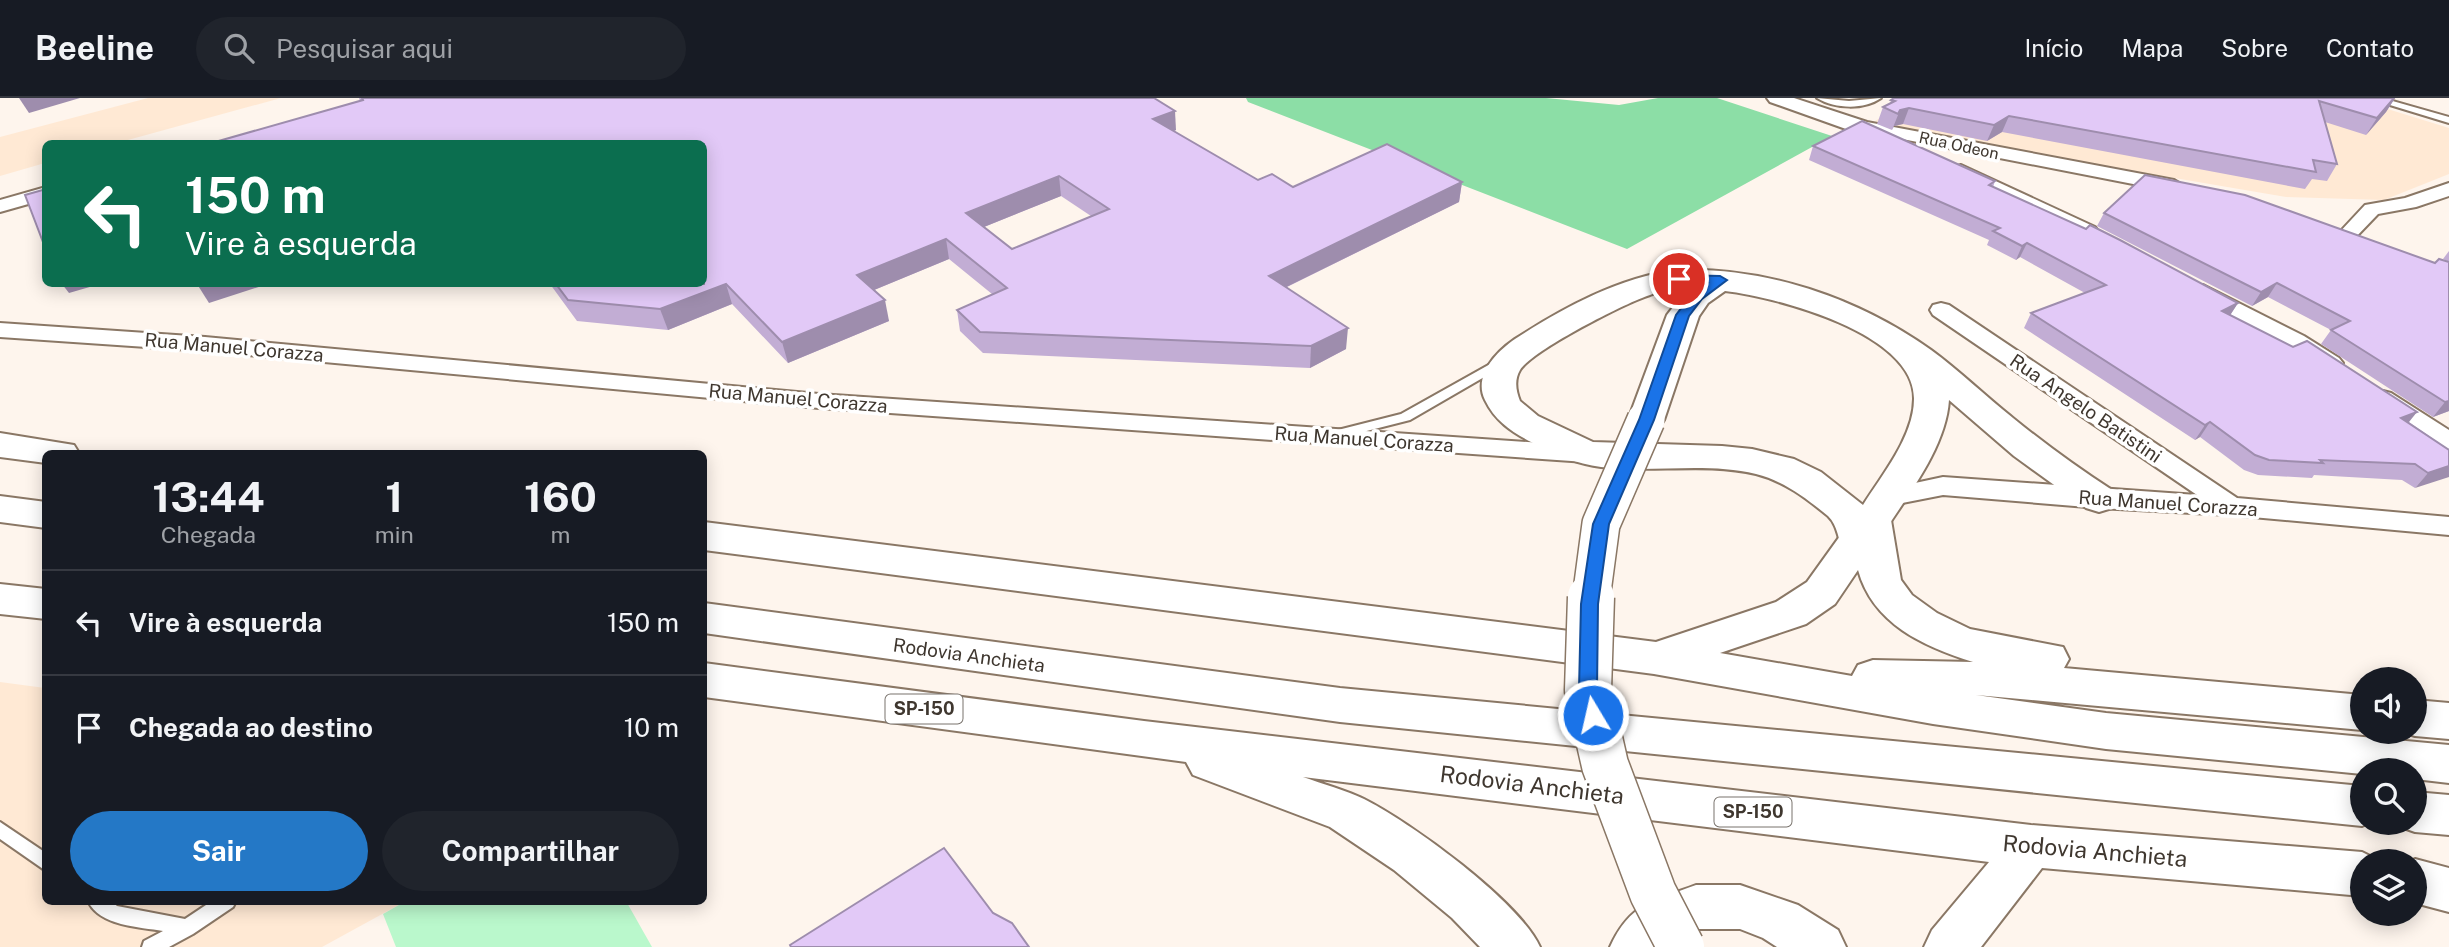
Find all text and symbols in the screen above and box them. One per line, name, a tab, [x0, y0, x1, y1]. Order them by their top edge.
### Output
search box	[196, 17, 686, 80]
text: Beeline	[35, 29, 154, 67]
icon: search	[220, 29, 258, 67]
text: Pesquisar aqui	[276, 33, 453, 64]
text: Início	[2025, 34, 2083, 62]
text: Mapa	[2121, 34, 2183, 62]
text: Sobre	[2221, 34, 2288, 62]
text: Contato	[2326, 34, 2414, 62]
street label: Rua Odeon	[1917, 128, 2001, 163]
text: 150 m	[185, 166, 326, 224]
icon: left	[70, 168, 161, 259]
text: Vire à esquerda	[185, 225, 417, 262]
pin	[1649, 249, 1709, 309]
icon: arrive	[1660, 260, 1698, 298]
street label: Rua Manuel Corazza	[144, 328, 324, 366]
street label: Rua Angelo Batistini	[2006, 349, 2166, 467]
street label: Rua Manuel Corazza	[708, 379, 888, 417]
street label: Rua Manuel Corazza	[1274, 422, 1454, 456]
text: 13:44	[152, 472, 264, 521]
text: 1	[385, 472, 403, 521]
text: 160	[524, 472, 597, 521]
street label: Rua Manuel Corazza	[2078, 486, 2258, 520]
text: Chegada	[161, 521, 256, 548]
text: min	[375, 521, 414, 548]
text: m	[550, 521, 570, 548]
icon: left	[70, 604, 108, 642]
text: Vire à esquerda	[129, 607, 322, 638]
text: 150 m	[607, 607, 679, 638]
street label: Rodovia Anchieta	[892, 633, 1046, 677]
map controls	[2350, 667, 2427, 926]
button: sound	[2350, 667, 2427, 744]
position arrow	[1556, 678, 1630, 752]
road number: SP-150	[886, 694, 962, 724]
icon: arrive	[70, 709, 108, 747]
text: Chegada ao destino	[129, 712, 373, 743]
text: 10 m	[624, 712, 679, 743]
button: search	[2350, 758, 2427, 835]
street label: Rodovia Anchieta	[1438, 760, 1626, 809]
road number: SP-150	[1714, 798, 1792, 826]
button: Sair	[70, 811, 368, 891]
button: Compartilhar	[382, 811, 679, 891]
street label: Rodovia Anchieta	[2002, 829, 2189, 872]
button: layers	[2350, 849, 2427, 926]

